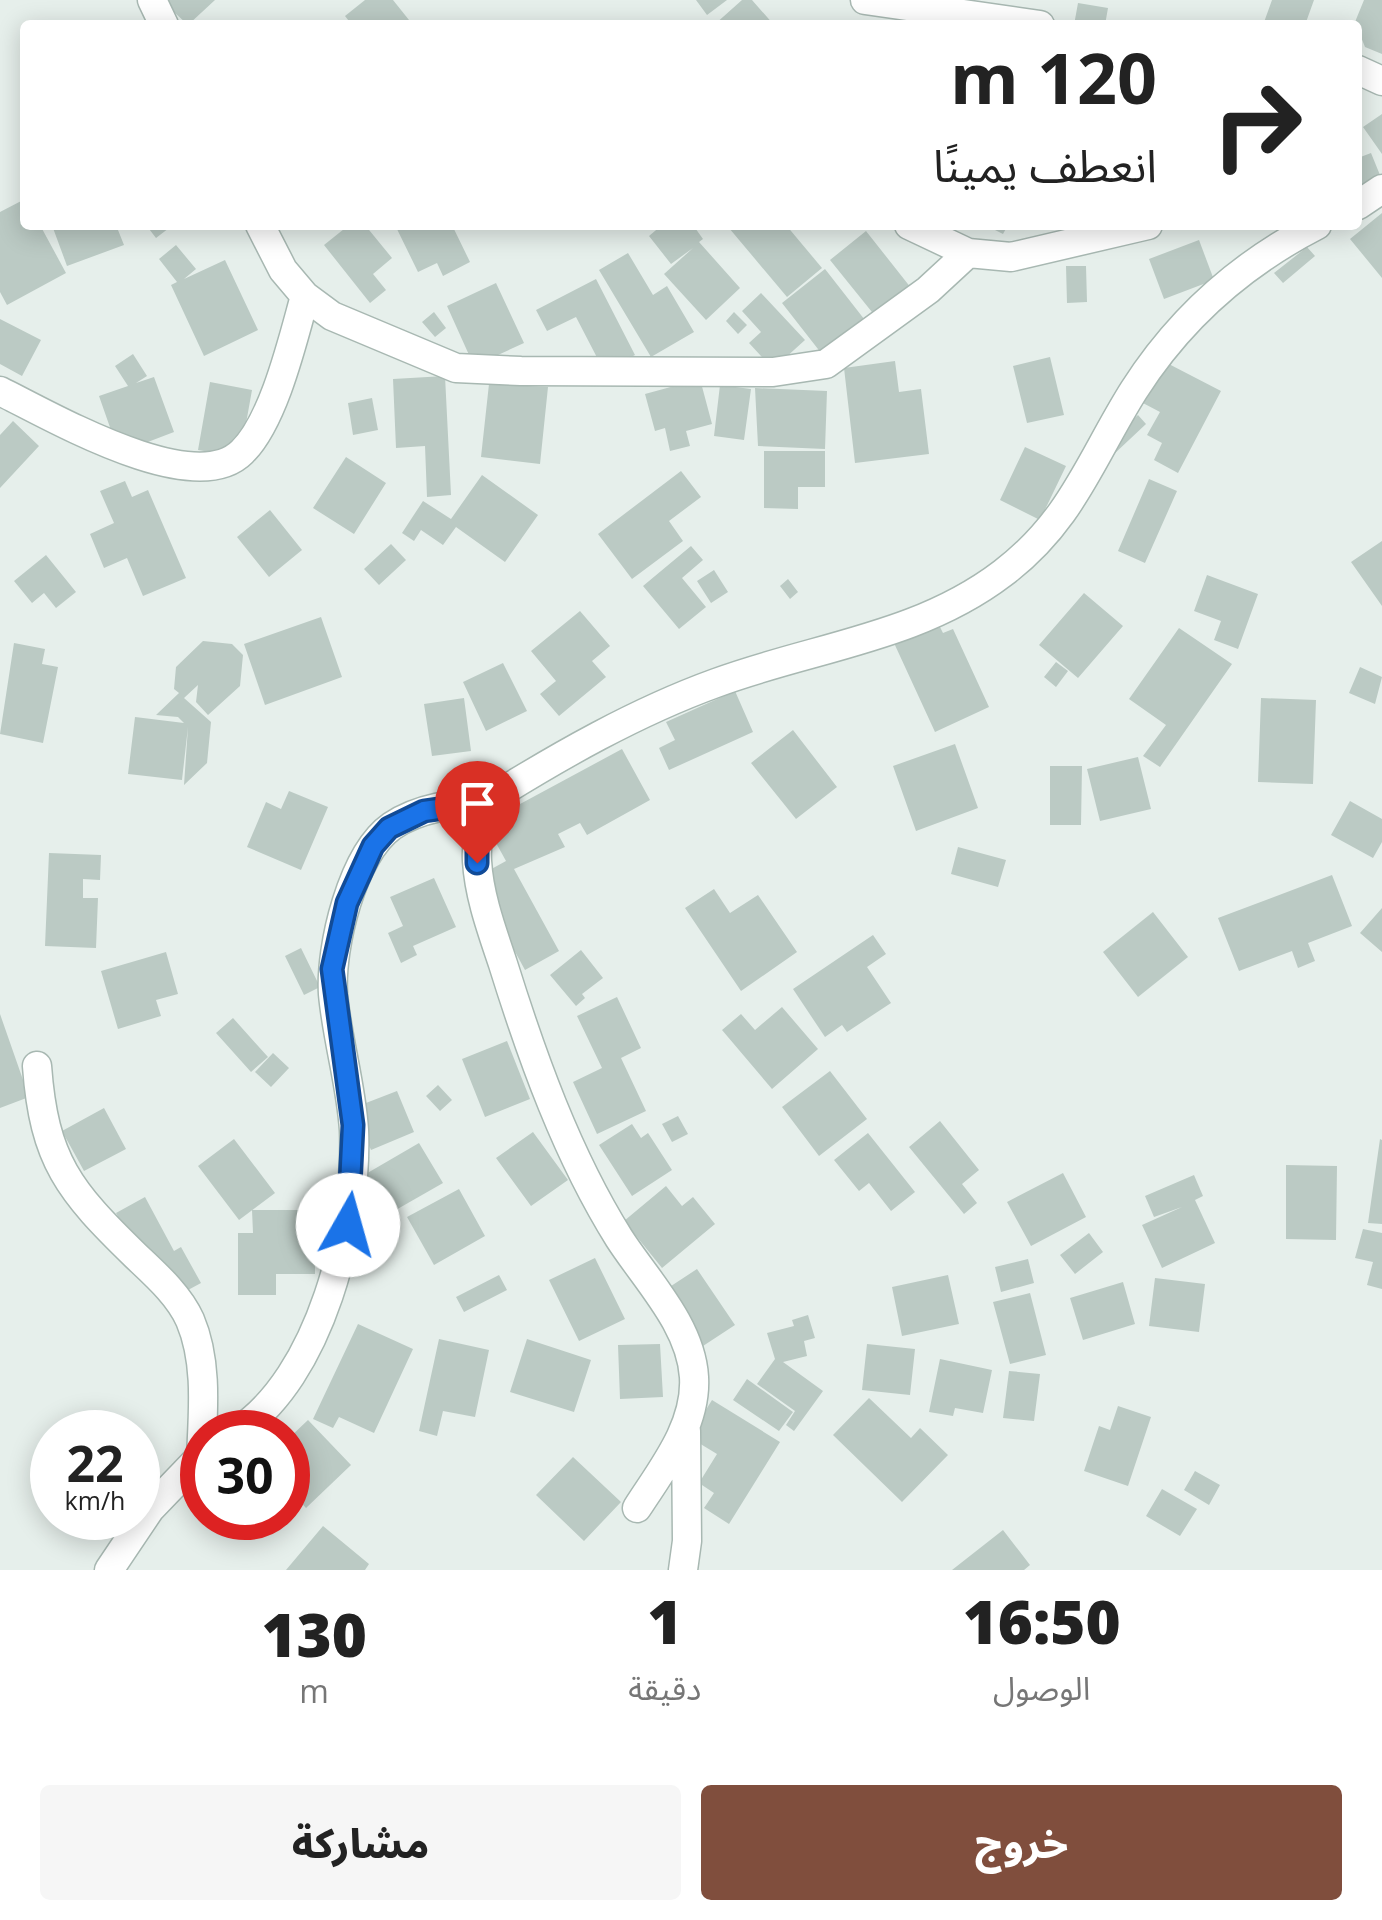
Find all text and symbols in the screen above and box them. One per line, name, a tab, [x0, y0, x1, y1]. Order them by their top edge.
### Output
text: 120 m	[950, 29, 1157, 125]
icon: right	[1192, 60, 1322, 190]
text: انعطف يمينًا	[933, 134, 1157, 195]
pin	[435, 761, 520, 864]
icon: arrive	[450, 776, 505, 831]
position arrow	[296, 1173, 400, 1277]
speed limit sign: 30	[180, 1410, 310, 1540]
text: 22	[66, 1429, 124, 1497]
text: km/h	[65, 1483, 125, 1517]
text: 1	[647, 1580, 682, 1662]
text: 16:50	[963, 1580, 1121, 1662]
text: 130	[261, 1593, 367, 1675]
text: دقيقة	[628, 1666, 701, 1709]
text: الوصول	[993, 1666, 1090, 1709]
text: m	[299, 1669, 329, 1712]
button: مشاركة	[40, 1785, 681, 1900]
button: خروج	[701, 1785, 1342, 1900]

